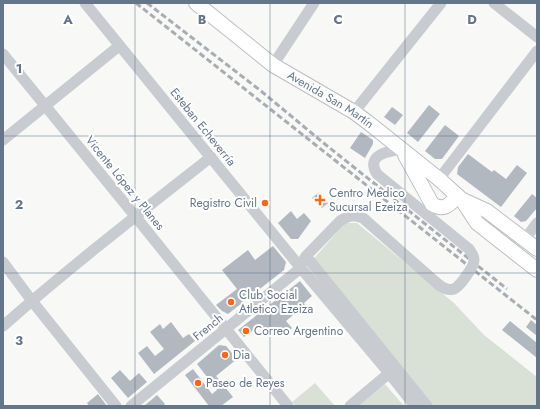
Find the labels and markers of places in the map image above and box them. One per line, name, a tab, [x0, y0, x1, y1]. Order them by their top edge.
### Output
place label: Centro Medico Sucursal Ezeiza	[329, 184, 408, 216]
place label: Registro Civil	[190, 194, 257, 212]
marker: Centro Medico Sucursal Ezeiza	[314, 194, 326, 206]
marker: Registro Civil	[260, 198, 270, 208]
place label: Club Social Atletico Ezeiza	[239, 286, 313, 318]
marker: Club Social Atletico Ezeiza	[226, 297, 236, 307]
place label: Correo Argentino	[254, 322, 344, 340]
marker: Correo Argentino	[241, 326, 251, 336]
place label: Dia	[233, 346, 250, 364]
marker: Dia	[220, 350, 230, 360]
place label: Paseo de Reyes	[206, 374, 285, 392]
marker: Paseo de Reyes	[193, 378, 203, 388]

